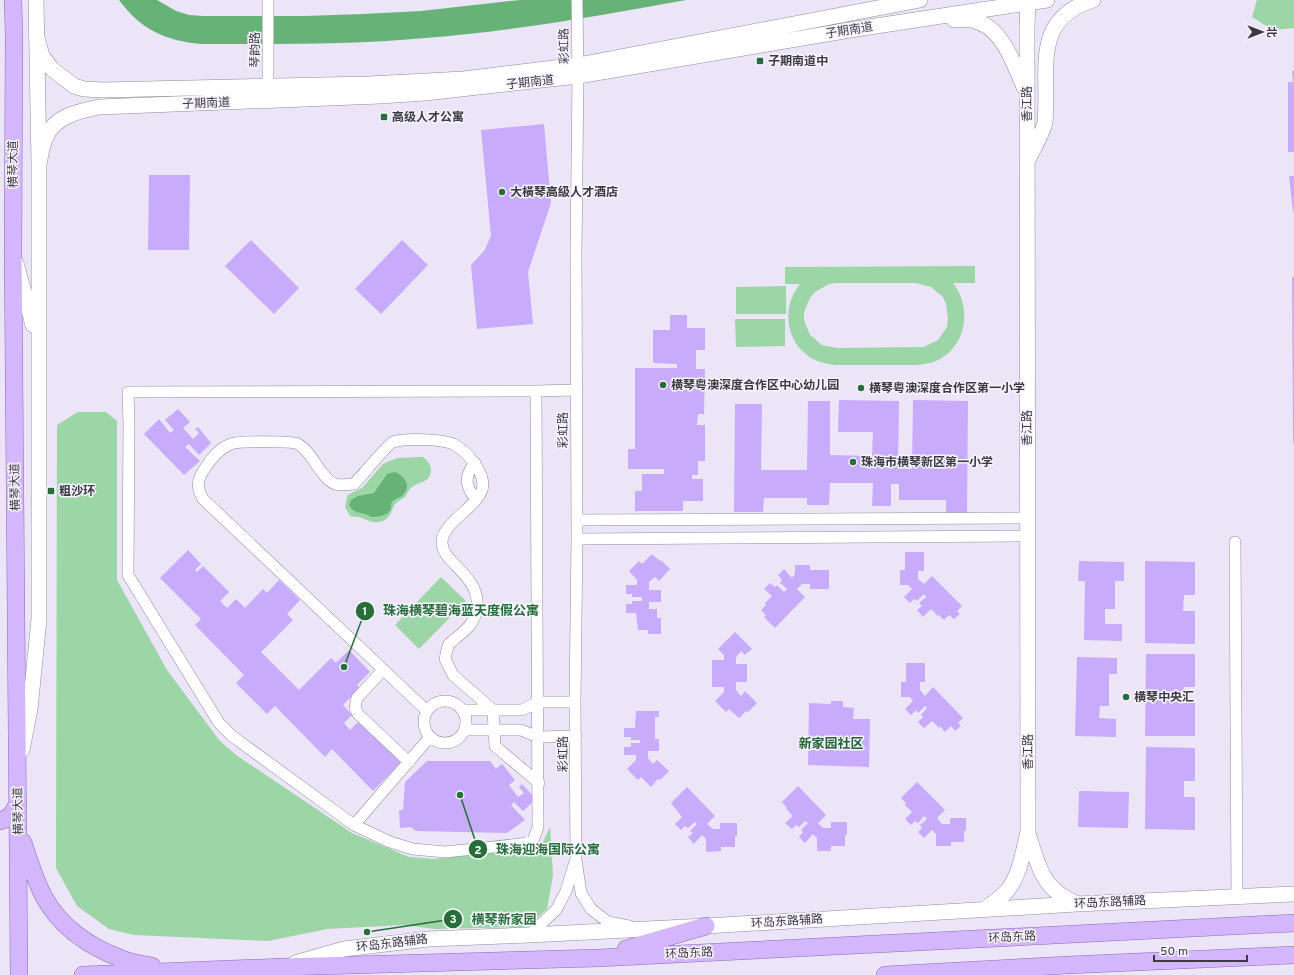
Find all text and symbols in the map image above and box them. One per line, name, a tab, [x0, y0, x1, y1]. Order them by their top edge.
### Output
north arrow	[1242, 12, 1282, 52]
street label: 子期南道	[824, 19, 874, 43]
text: 北	[1264, 27, 1278, 38]
street label: 彩虹路	[557, 28, 573, 64]
street label: 琴韵路	[248, 32, 264, 68]
place label: 子期南道中	[768, 54, 828, 70]
marker: 子期南道中	[755, 56, 765, 66]
street label: 子期南道	[505, 73, 555, 93]
street label: 香江路	[1020, 86, 1036, 122]
street label: 子期南道	[182, 95, 230, 113]
place label: 高级人才公寓	[392, 110, 464, 126]
marker: 高级人才公寓	[379, 112, 389, 122]
street label: 横琴大道	[6, 140, 22, 188]
place label: 大橫琴高級人才酒店	[510, 185, 618, 201]
marker: 大橫琴高級人才酒店	[497, 187, 507, 197]
place label: 横琴粤澳深度合作区中心幼儿园	[671, 378, 839, 394]
marker: 横琴粤澳深度合作区中心幼儿园	[658, 380, 668, 390]
place label: 横琴粤澳深度合作区第一小学	[869, 381, 1025, 397]
marker: 横琴粤澳深度合作区第一小学	[856, 383, 866, 393]
street label: 香江路	[1020, 410, 1036, 446]
street label: 彩虹路	[556, 412, 572, 448]
place label: 珠海市横琴新区第一小学	[861, 455, 993, 471]
marker: 珠海市横琴新区第一小学	[848, 457, 858, 467]
street label: 横琴大道	[8, 463, 24, 511]
place label: 粗沙环	[59, 484, 95, 500]
marker: 粗沙环	[46, 486, 56, 496]
callout: 珠海横琴碧海蓝天度假公寓	[355, 598, 547, 623]
text: 珠海横琴碧海蓝天度假公寓	[383, 603, 539, 620]
text: 1	[363, 604, 367, 620]
place label: 横琴中央汇	[1134, 690, 1194, 706]
marker: 横琴中央汇	[1121, 692, 1131, 702]
street label: 香江路	[1021, 734, 1037, 770]
street label: 彩虹路	[556, 736, 572, 772]
district label: 新家园社区	[798, 736, 864, 753]
street label: 横琴大道	[11, 787, 27, 835]
callout: 珠海迎海国际公寓	[468, 837, 608, 862]
text: 珠海迎海国际公寓	[496, 842, 600, 859]
text: 2	[474, 843, 482, 859]
street label: 环岛东路辅路	[1074, 893, 1146, 913]
callout: 横琴新家园	[443, 907, 544, 932]
text: 3	[449, 912, 457, 928]
text: 横琴新家园	[471, 912, 537, 929]
street label: 环岛东路辅路	[751, 912, 824, 932]
street label: 环岛东路	[988, 929, 1036, 947]
street label: 环岛东路辅路	[355, 932, 429, 956]
scale bar	[1154, 937, 1247, 963]
text: 50 m	[1160, 944, 1188, 960]
street label: 环岛东路	[665, 945, 713, 963]

